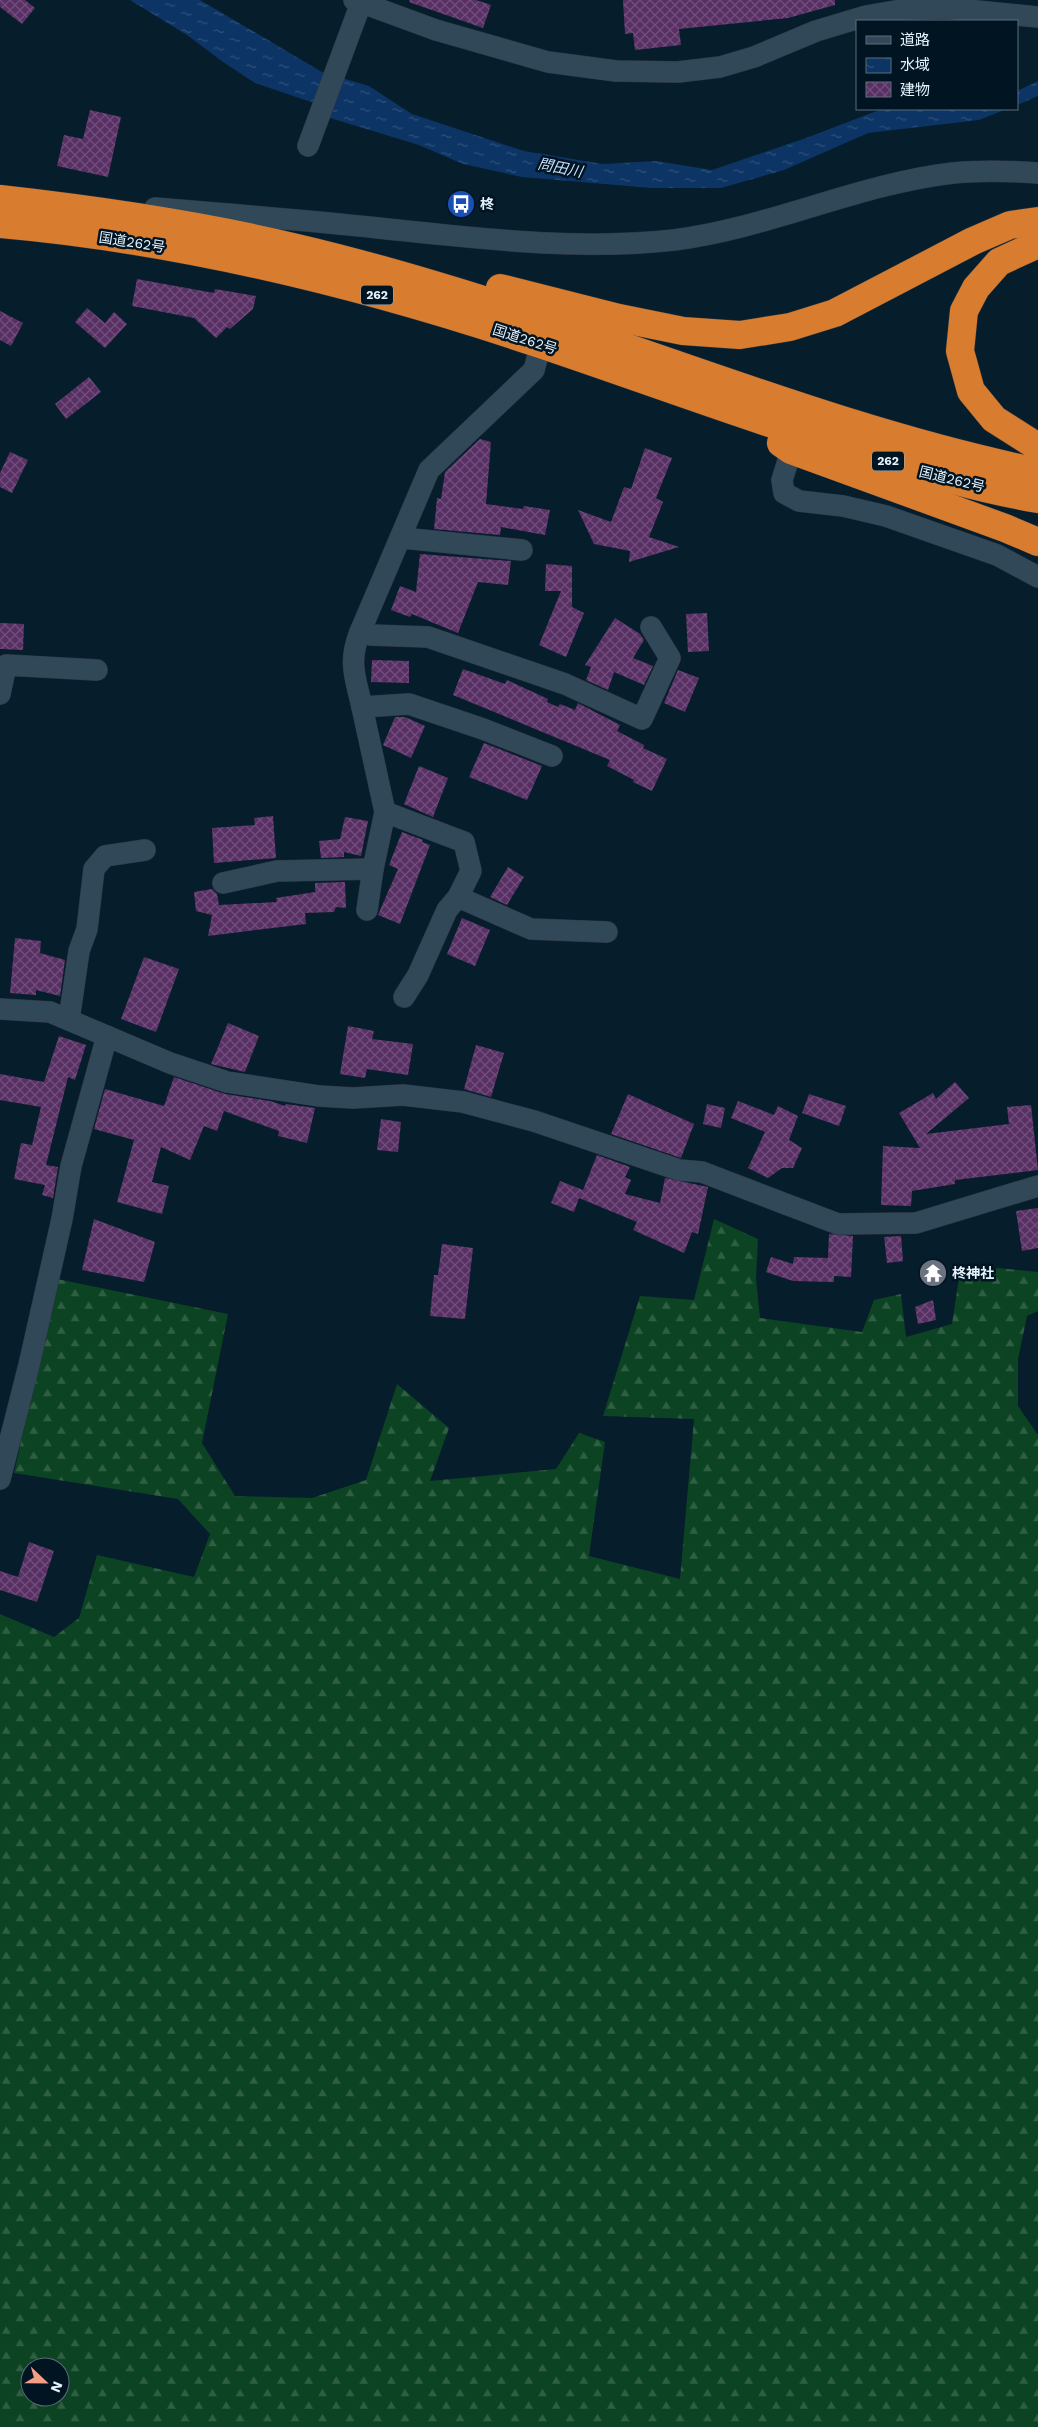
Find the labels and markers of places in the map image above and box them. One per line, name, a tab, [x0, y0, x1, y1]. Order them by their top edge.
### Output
bus stop icon: 柊	[446, 189, 476, 219]
place label: 柊	[480, 196, 494, 212]
temple icon: 柊神社	[918, 1258, 948, 1288]
place label: 柊神社	[952, 1265, 994, 1281]

